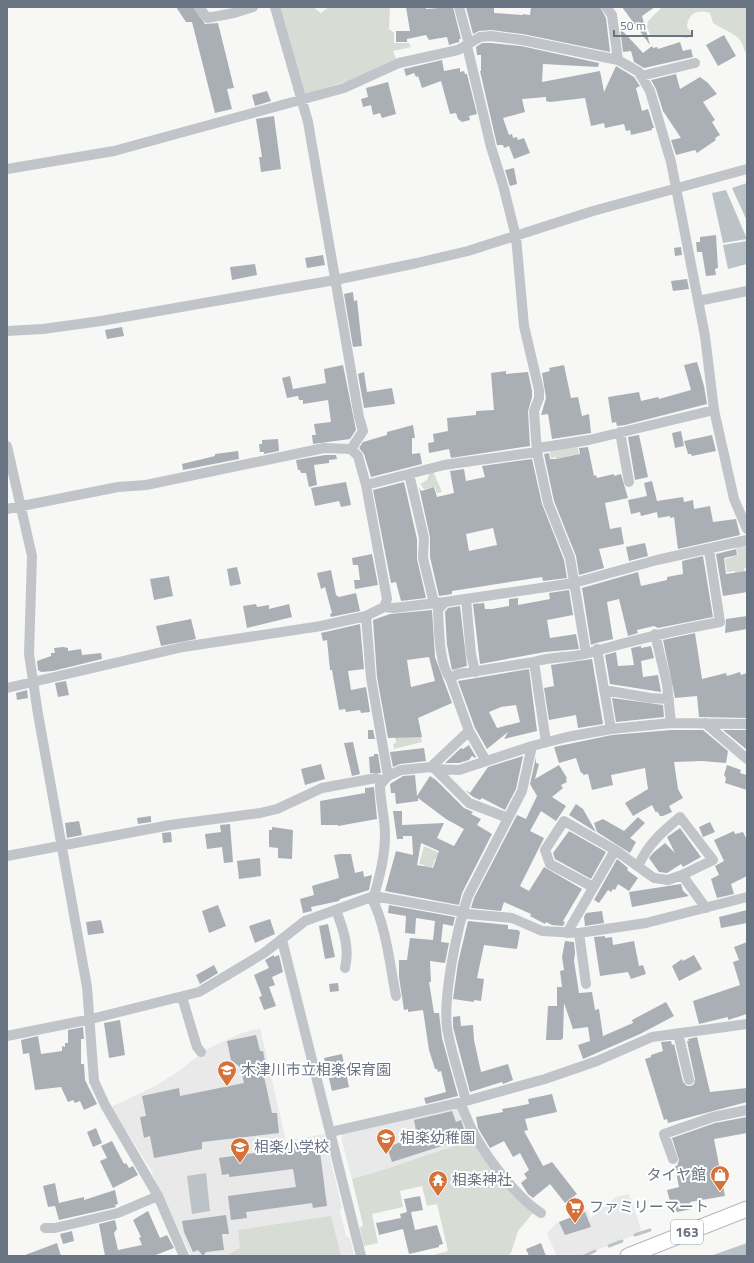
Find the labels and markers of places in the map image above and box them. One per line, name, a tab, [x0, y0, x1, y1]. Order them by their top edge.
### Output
place label: 木津川市立相楽保育園	[241, 1058, 391, 1081]
school or university icon: 木津川市立相楽保育園	[216, 1059, 238, 1087]
place label: 相楽幼稚園	[400, 1126, 475, 1149]
school or university icon: 相楽幼稚園	[375, 1127, 397, 1155]
place label: 相楽小学校	[254, 1135, 329, 1158]
school or university icon: 相楽小学校	[229, 1136, 251, 1164]
place label: タイヤ館	[646, 1163, 706, 1186]
shop icon: タイヤ館	[709, 1164, 731, 1192]
place label: 相楽神社	[452, 1168, 512, 1191]
temple icon: 相楽神社	[427, 1169, 449, 1197]
place label: ファミリーマート	[589, 1195, 709, 1218]
supermarket icon: ファミリーマート	[564, 1196, 586, 1224]

